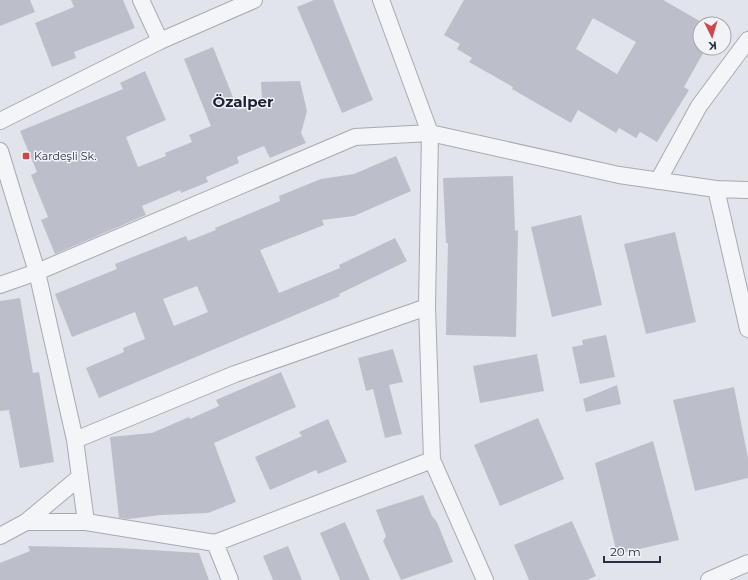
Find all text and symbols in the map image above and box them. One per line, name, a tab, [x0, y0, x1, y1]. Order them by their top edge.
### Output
north arrow	[692, 16, 732, 56]
text: K	[707, 39, 718, 53]
district label: Özalper	[213, 92, 274, 111]
place label: Kardeşli Sk.	[34, 149, 96, 163]
marker: Kardeşli Sk.	[21, 151, 31, 161]
scale bar	[604, 538, 660, 564]
text: 20 m	[610, 544, 641, 559]

